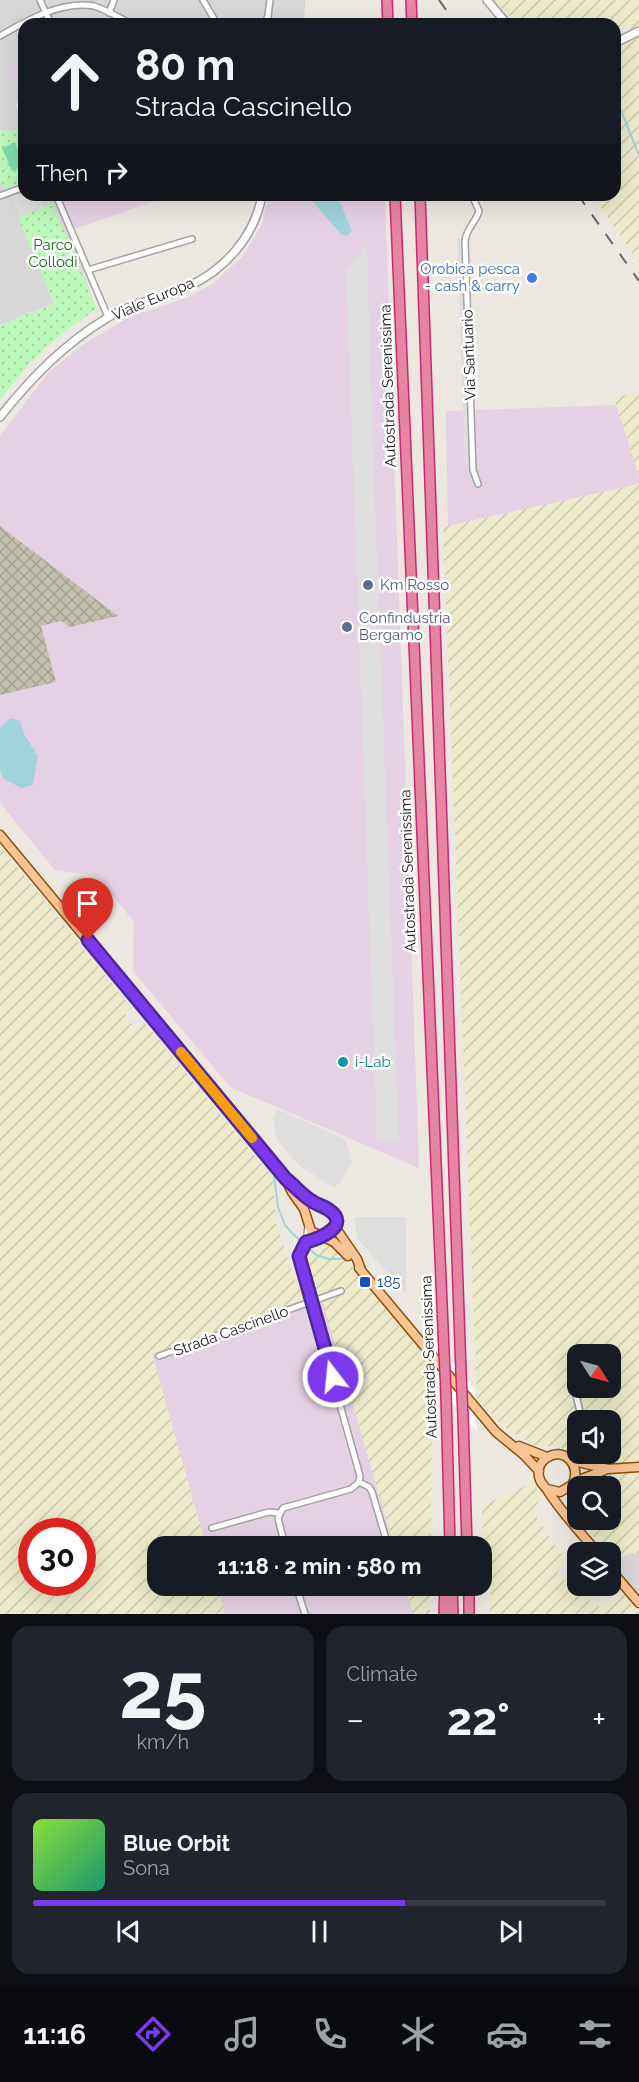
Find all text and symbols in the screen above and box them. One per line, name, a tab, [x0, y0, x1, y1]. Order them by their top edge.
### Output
text: 80 m	[135, 41, 235, 90]
icon: ahead	[36, 42, 114, 120]
text: Strada Cascinello	[135, 91, 352, 122]
icon: right	[100, 156, 133, 189]
text: Then	[36, 160, 88, 186]
park label: Parco Collodi	[29, 236, 77, 271]
place label: Orobica pesca - cash & carry	[420, 260, 520, 295]
marker: Orobica pesca - cash & carry	[525, 271, 539, 285]
street label: Viale Europa	[109, 274, 197, 324]
street label: Autostrada Serenissima	[376, 304, 400, 468]
street label: Via Santuario	[458, 309, 480, 401]
place label: Km Rosso	[380, 576, 449, 594]
marker: Km Rosso	[361, 578, 375, 592]
place label: Confindustria Bergamo	[359, 609, 450, 644]
marker: Confindustria Bergamo	[340, 620, 354, 634]
street label: Autostrada Serenissima	[396, 789, 420, 953]
pin	[62, 878, 113, 940]
icon: arrive	[71, 887, 104, 920]
place label: i-Lab	[355, 1053, 391, 1071]
marker: i-Lab	[336, 1055, 350, 1069]
place label: 185	[377, 1273, 401, 1291]
marker: 185	[358, 1275, 372, 1289]
street label: Autostrada Serenissima	[417, 1275, 441, 1439]
street label: Strada Cascinello	[171, 1302, 291, 1360]
north arrow	[567, 1344, 621, 1398]
map controls	[567, 1344, 621, 1596]
position arrow	[301, 1345, 365, 1409]
button: sound	[567, 1410, 621, 1464]
button: search	[567, 1476, 621, 1530]
speed limit sign: 30	[18, 1518, 96, 1596]
button: layers	[567, 1542, 621, 1596]
text: 11:18 · 2 min · 580 m	[217, 1553, 422, 1579]
text: 25	[119, 1645, 206, 1736]
text: Climate	[347, 1662, 418, 1686]
text: 22°	[447, 1693, 510, 1746]
text: −	[347, 1700, 364, 1739]
text: +	[592, 1700, 606, 1739]
text: km/h	[136, 1730, 189, 1754]
text: Blue Orbit	[123, 1830, 230, 1856]
text: Sona	[123, 1856, 170, 1880]
icon: previous	[112, 1915, 145, 1948]
icon: pause	[303, 1915, 336, 1948]
icon: next	[494, 1915, 527, 1948]
icon: directions	[132, 2013, 174, 2055]
icon: music	[221, 2013, 263, 2055]
icon: phone	[309, 2013, 351, 2055]
icon: climate	[397, 2013, 439, 2055]
icon: car	[486, 2013, 528, 2055]
icon: filters	[574, 2013, 616, 2055]
text: 11:16	[23, 2019, 86, 2050]

